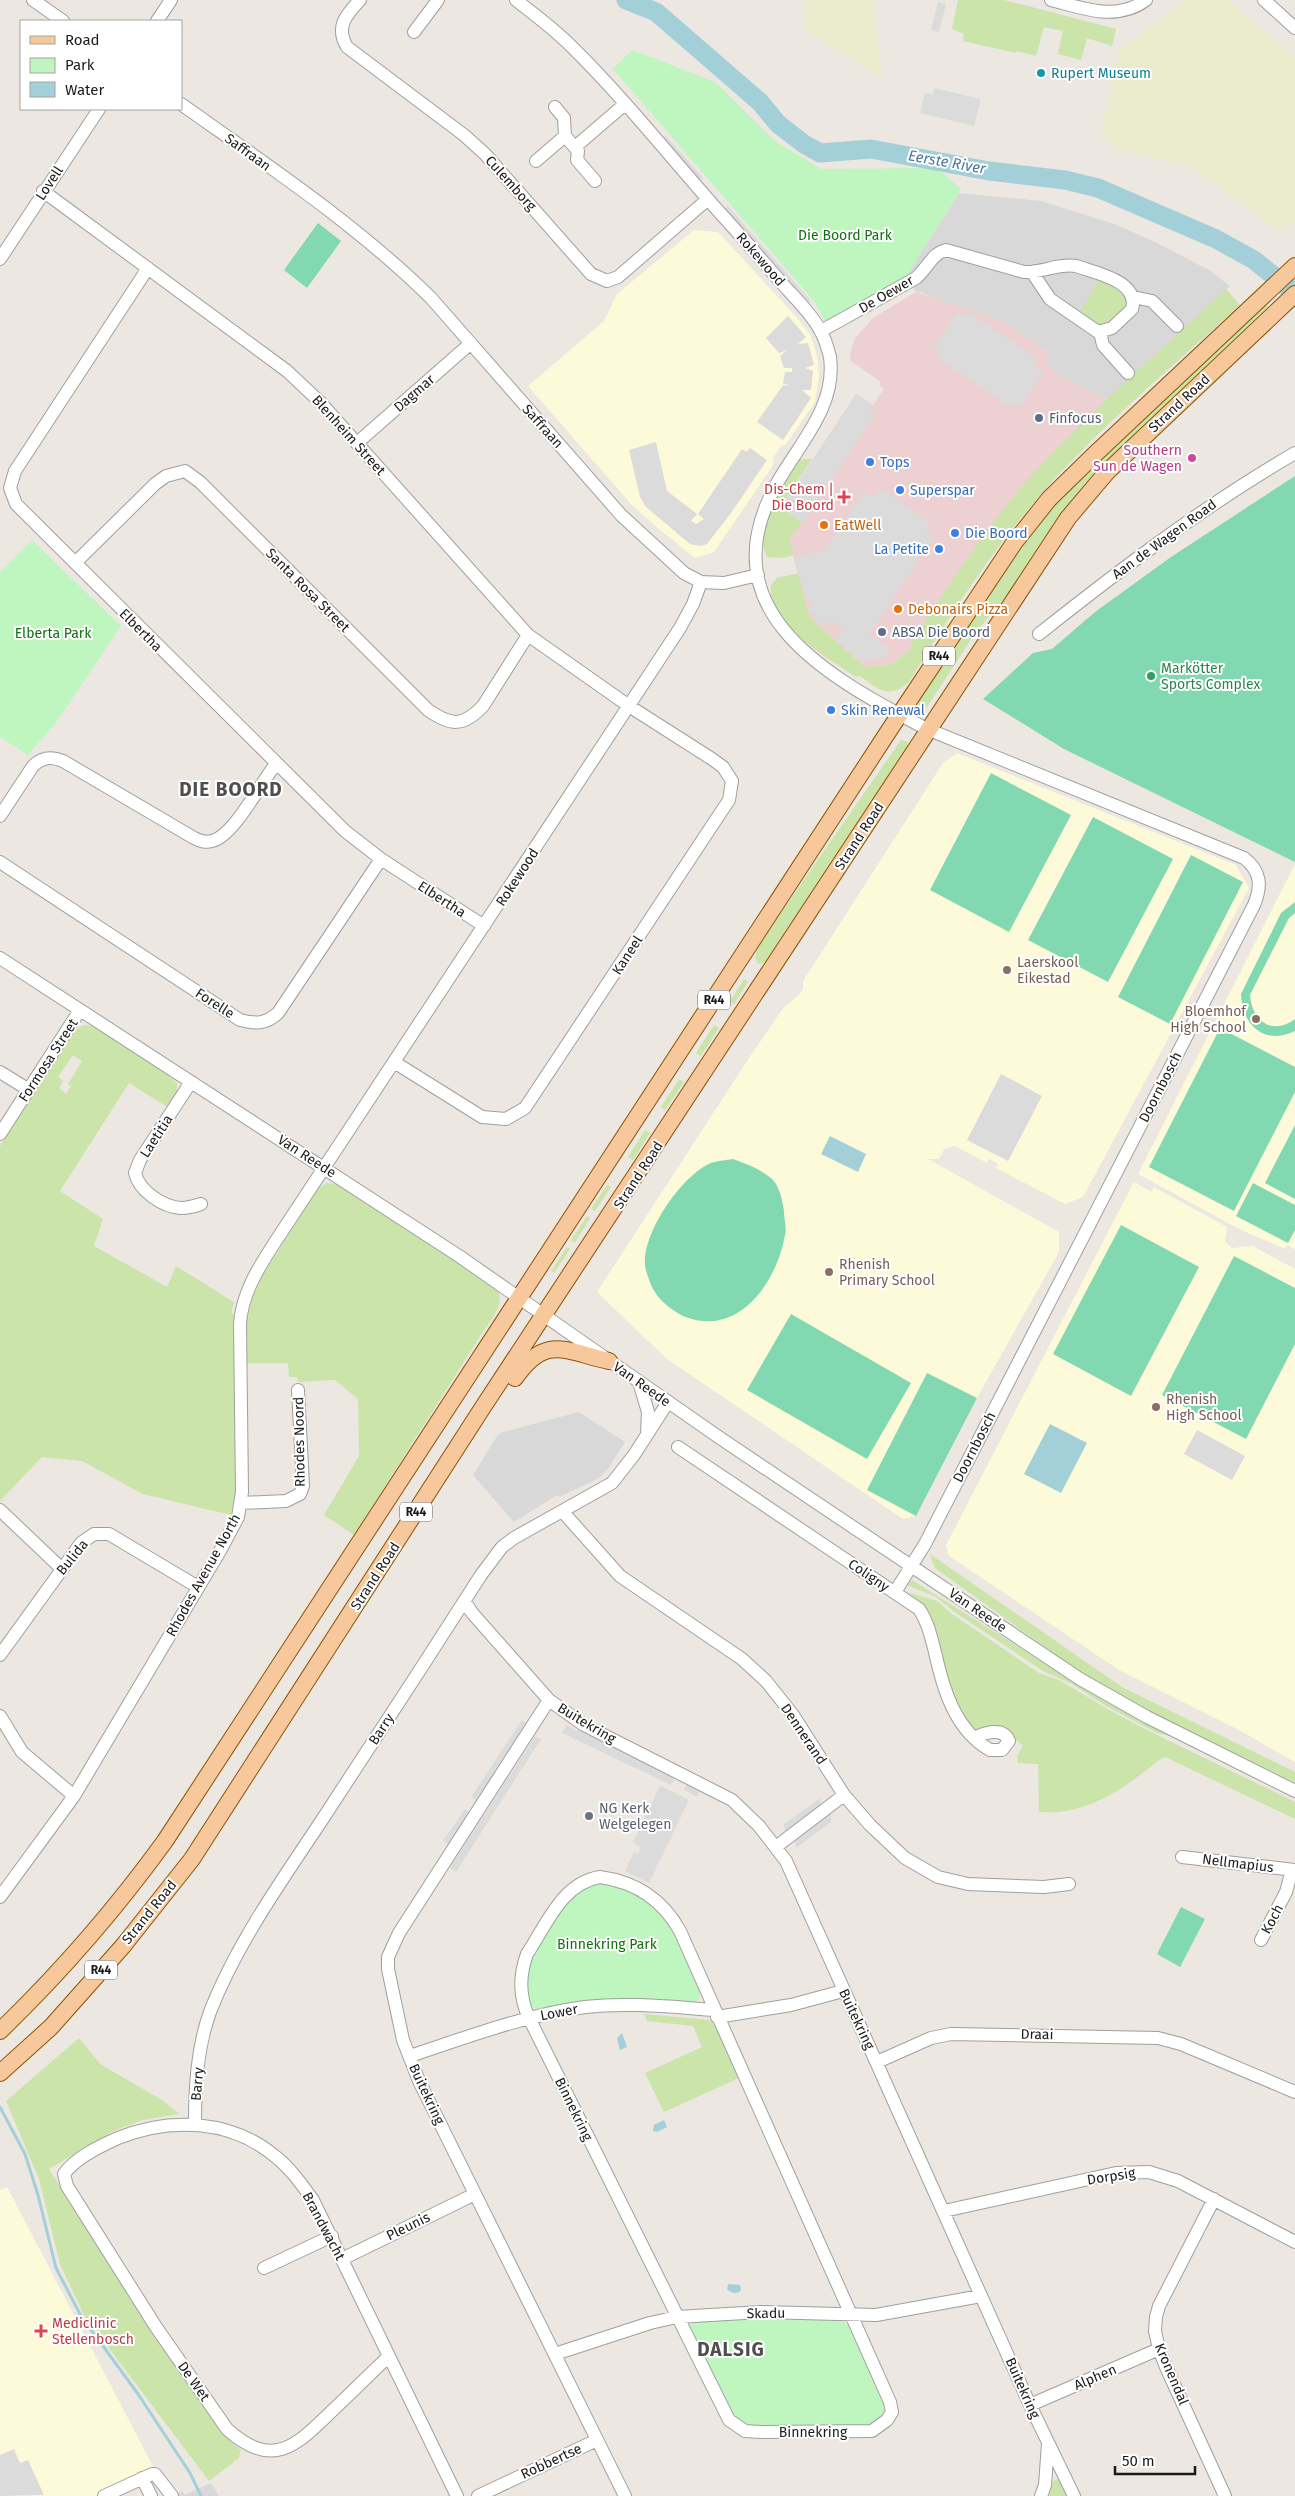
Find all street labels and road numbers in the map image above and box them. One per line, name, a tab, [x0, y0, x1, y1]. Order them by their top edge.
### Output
street label: Saffraan	[221, 130, 274, 175]
street label: Culemborg	[481, 152, 540, 215]
street label: Lovell	[32, 163, 67, 204]
street label: Rokewood	[733, 229, 789, 290]
street label: De Oewer	[856, 272, 917, 317]
street label: Dagmar	[390, 371, 439, 416]
street label: Strand Road	[1145, 371, 1214, 436]
street label: Blenheim Street	[308, 392, 390, 480]
street label: Saffraan	[519, 401, 567, 452]
street label: Aan de Wagen Road	[1109, 496, 1220, 583]
street label: Santa Rosa Street	[262, 545, 354, 637]
street label: Elbertha	[116, 605, 166, 655]
road number: R44	[923, 646, 955, 666]
street label: Strand Road	[831, 799, 888, 874]
street label: Rokewood	[492, 845, 542, 910]
street label: Elbertha	[415, 878, 469, 921]
street label: Kaneel	[608, 932, 646, 978]
street label: Forelle	[192, 985, 237, 1022]
road number: R44	[698, 990, 730, 1010]
street label: Formosa Street	[15, 1015, 82, 1105]
street label: Doornbosch	[1135, 1049, 1185, 1125]
street label: Laetitia	[136, 1112, 177, 1161]
street label: Van Reede	[274, 1131, 339, 1182]
street label: Strand Road	[610, 1138, 667, 1213]
street label: Van Reede	[610, 1358, 674, 1410]
street label: Rhodes Noord	[290, 1397, 309, 1487]
street label: Doornbosch	[949, 1409, 999, 1485]
road number: R44	[400, 1502, 432, 1521]
street label: Rhodes Avenue North	[163, 1511, 244, 1640]
street label: Bulida	[53, 1536, 92, 1578]
street label: Strand Road	[347, 1539, 404, 1614]
street label: Coligny	[845, 1555, 893, 1595]
street label: Van Reede	[945, 1585, 1010, 1636]
street label: Buitekring	[554, 1699, 620, 1748]
street label: Dennerand	[777, 1701, 830, 1768]
street label: Barry	[365, 1710, 398, 1748]
street label: Nellmapius	[1201, 1851, 1275, 1876]
street label: Strand Road	[118, 1877, 180, 1948]
street label: Koch	[1258, 1902, 1287, 1937]
road number: R44	[85, 1960, 117, 1980]
street label: Buitekring	[835, 1986, 878, 2053]
street label: Lower	[539, 2000, 580, 2024]
street label: Draai	[1020, 2026, 1054, 2043]
street label: Buitekring	[405, 2061, 448, 2128]
street label: Barry	[188, 2066, 207, 2102]
street label: Binnekring	[551, 2075, 597, 2144]
street label: Dorpsig	[1086, 2164, 1137, 2189]
street label: Brandwacht	[298, 2189, 349, 2264]
street label: Pleunis	[384, 2208, 433, 2244]
street label: Skadu	[746, 2305, 786, 2322]
street label: Kronendal	[1151, 2341, 1192, 2408]
street label: Buitekring	[1002, 2355, 1044, 2422]
street label: De Wet	[174, 2358, 214, 2405]
street label: Alphen	[1071, 2361, 1119, 2394]
street label: Binnekring	[779, 2424, 848, 2441]
street label: Robbertse	[518, 2440, 584, 2483]

